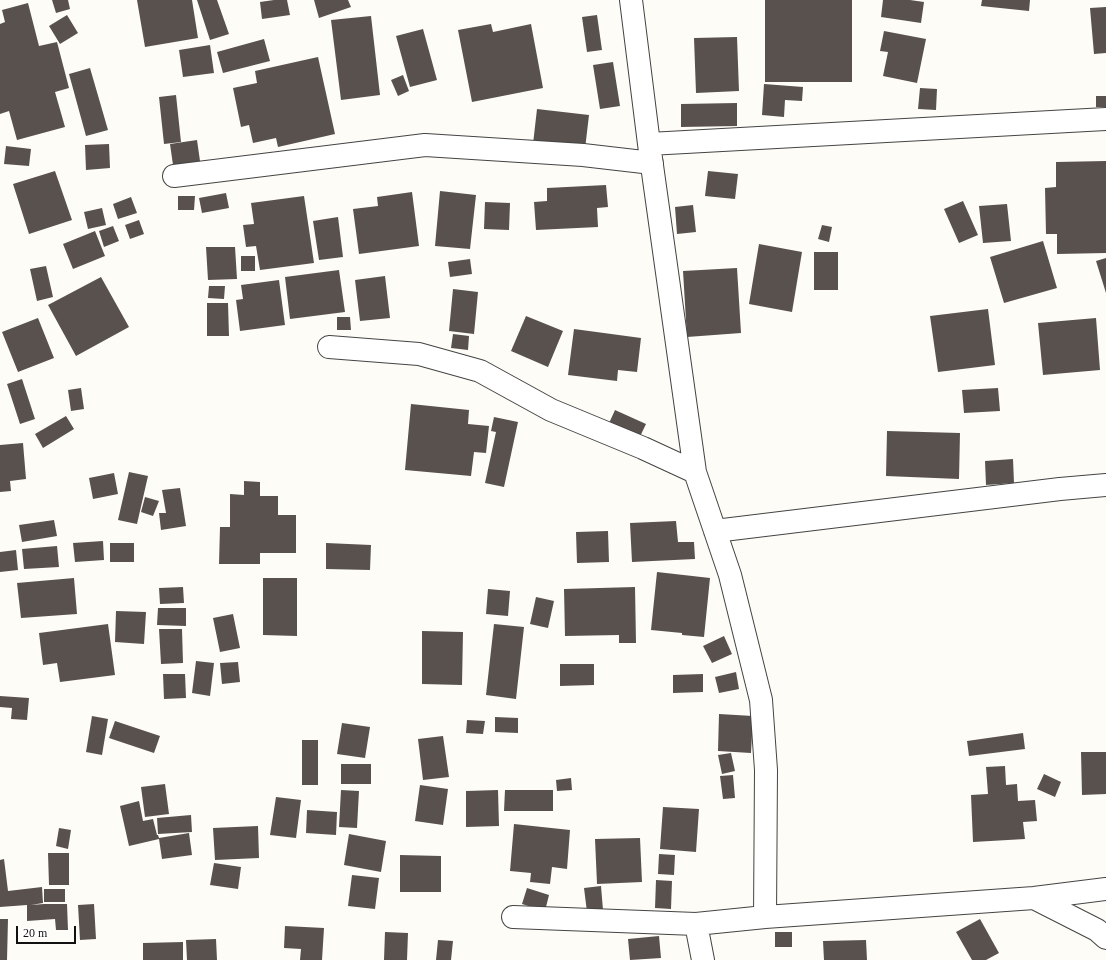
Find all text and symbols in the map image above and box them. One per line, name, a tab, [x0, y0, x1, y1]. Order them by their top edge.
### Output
scale bar	[18, 918, 78, 944]
text: 20 m	[23, 926, 47, 940]

